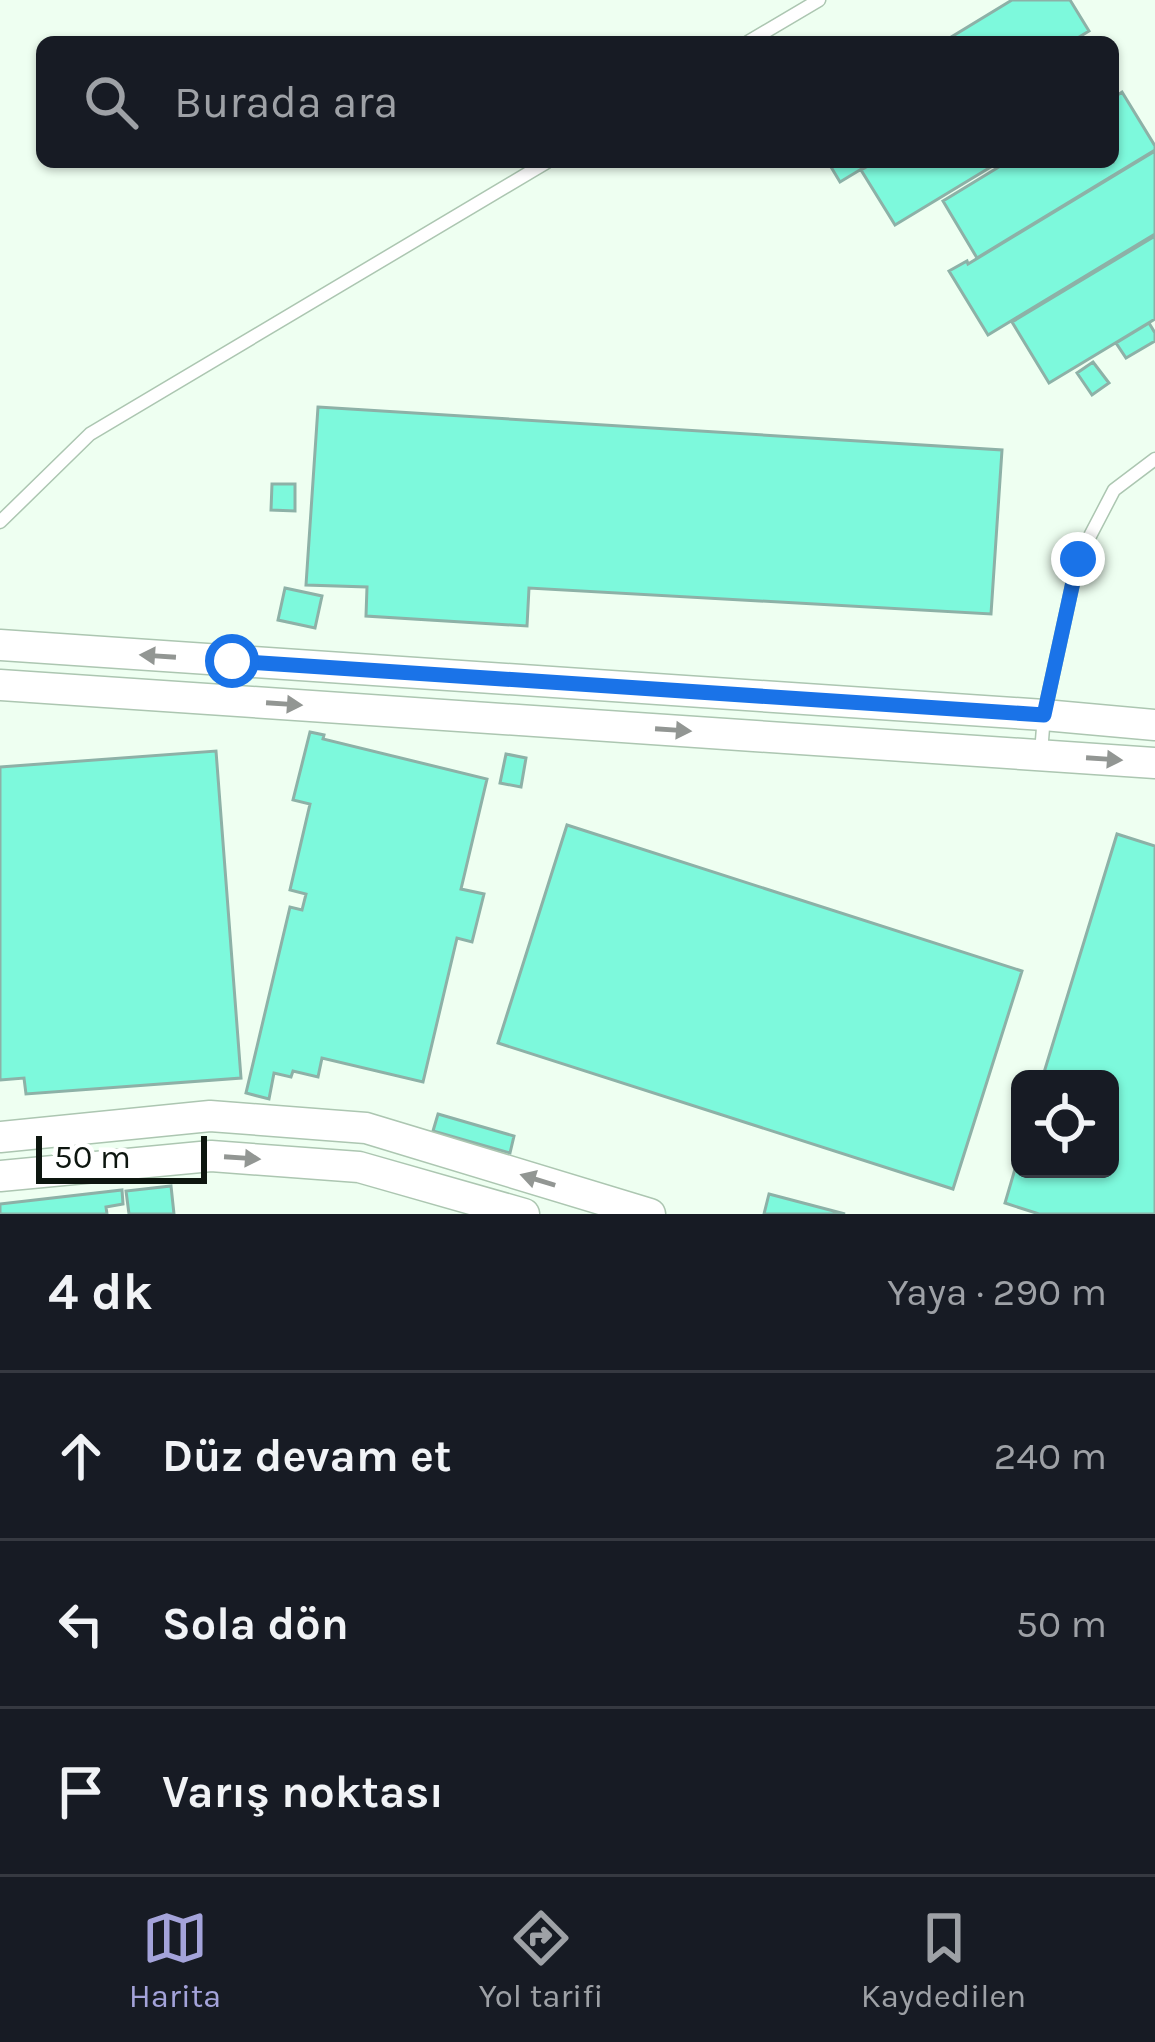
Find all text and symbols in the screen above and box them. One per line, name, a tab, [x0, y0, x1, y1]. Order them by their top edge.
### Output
search box	[36, 36, 1119, 168]
icon: search	[78, 69, 144, 135]
text: Burada ara	[174, 76, 398, 128]
route end	[1051, 532, 1105, 586]
route start	[205, 634, 259, 688]
one-way arrow	[139, 647, 176, 666]
one-way arrow	[266, 695, 303, 714]
one-way arrow	[655, 721, 693, 740]
one-way arrow	[1086, 750, 1124, 769]
map controls	[1011, 1070, 1119, 1178]
button: locate	[1011, 1070, 1119, 1178]
scale bar	[36, 1130, 207, 1183]
text: 50 m	[54, 1138, 131, 1176]
one-way arrow	[224, 1149, 261, 1168]
one-way arrow	[520, 1170, 556, 1188]
text: 4 dk	[48, 1262, 153, 1322]
text: Yaya · 290 m	[887, 1269, 1107, 1315]
icon: ahead	[48, 1423, 114, 1489]
text: Düz devam et	[162, 1430, 452, 1482]
text: 240 m	[994, 1433, 1107, 1479]
icon: left	[48, 1591, 114, 1657]
text: Sola dön	[162, 1598, 349, 1650]
text: 50 m	[1016, 1601, 1107, 1647]
icon: arrive	[48, 1759, 114, 1825]
text: Varış noktası	[162, 1766, 444, 1818]
tab: Harita	[129, 1905, 221, 2015]
tab: Yol tarifi	[479, 1905, 603, 2015]
tab: Kaydedilen	[861, 1905, 1026, 2015]

